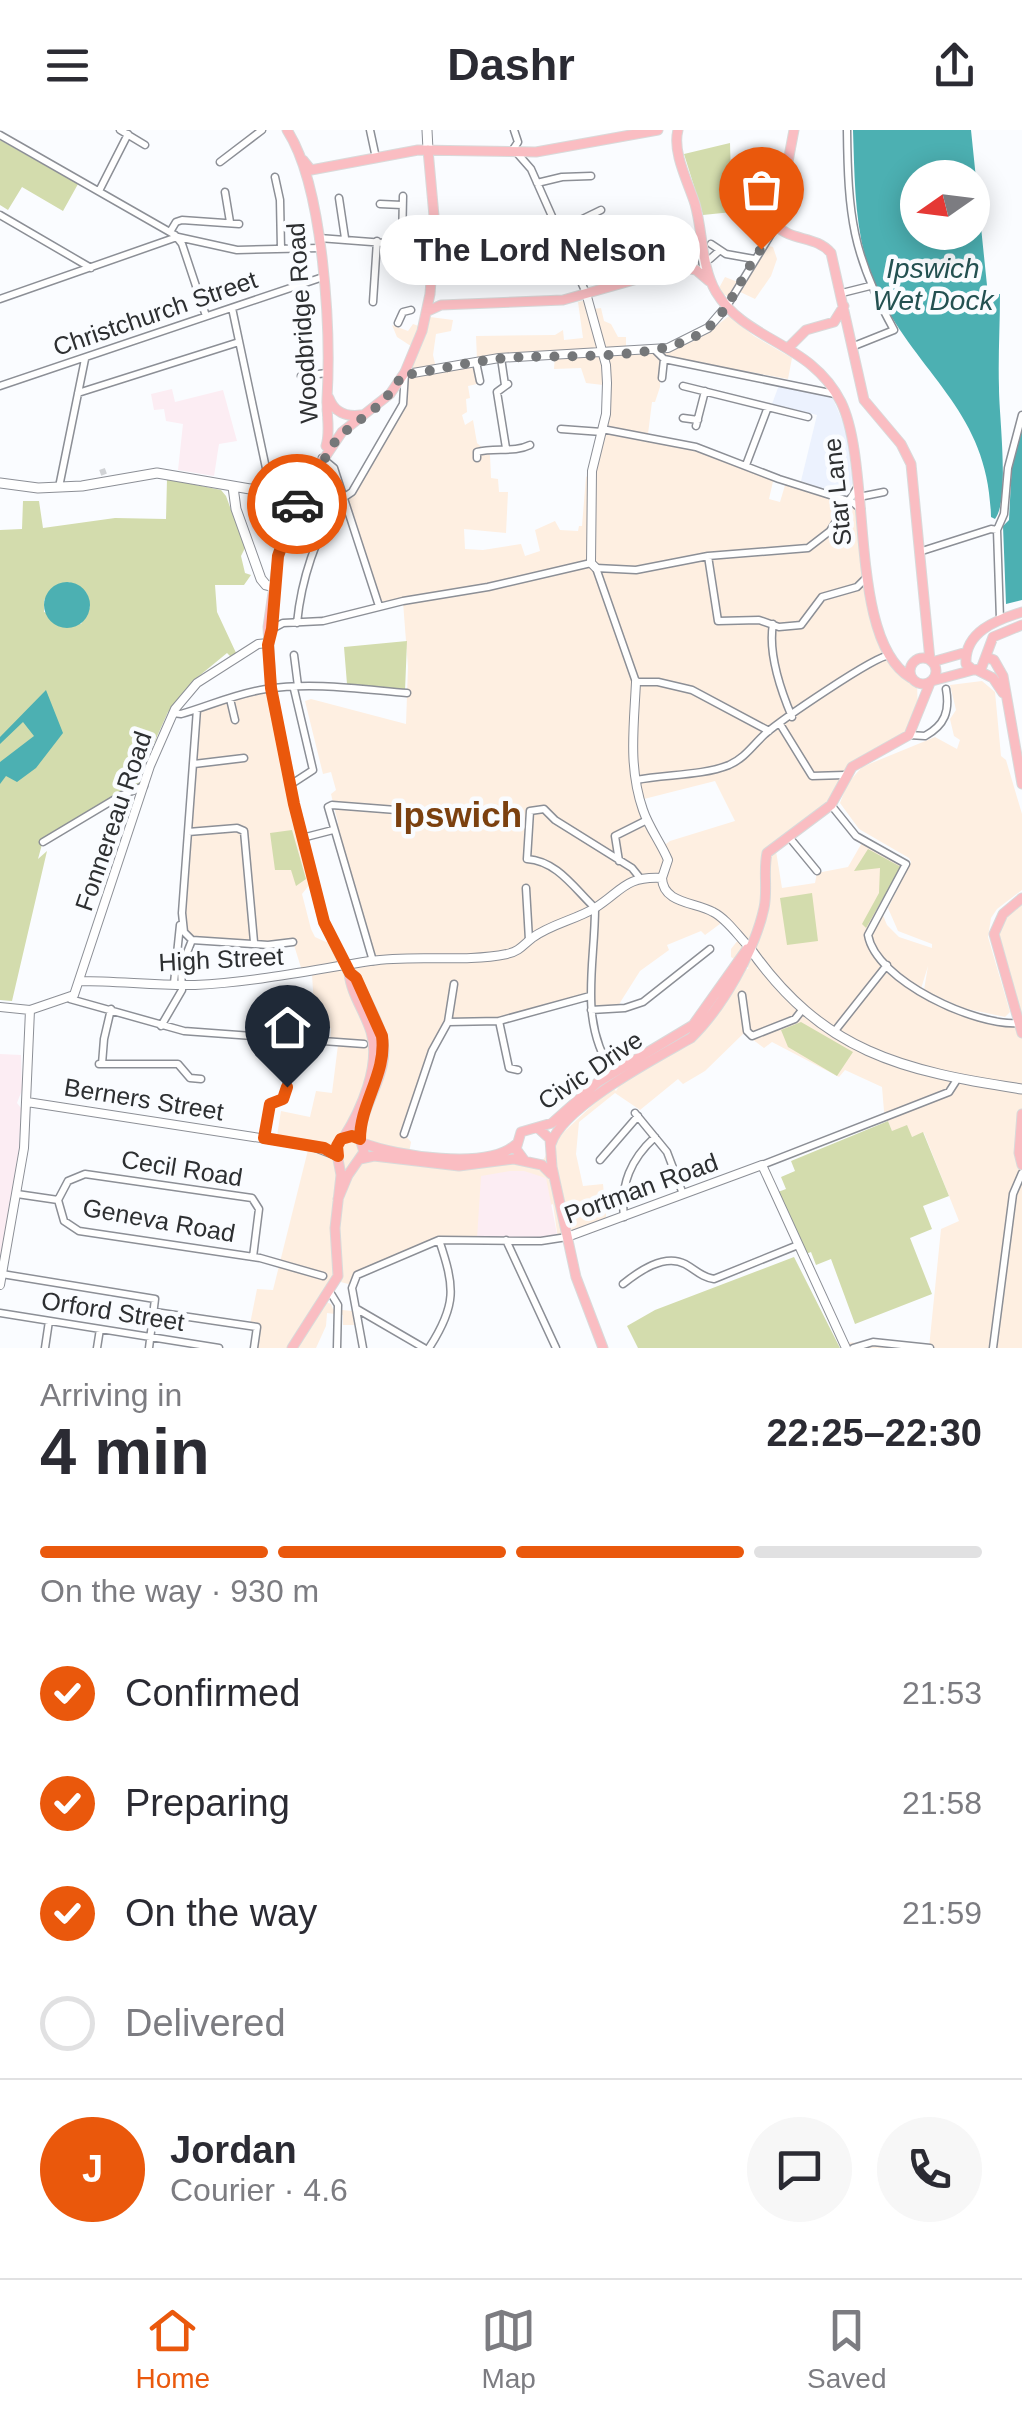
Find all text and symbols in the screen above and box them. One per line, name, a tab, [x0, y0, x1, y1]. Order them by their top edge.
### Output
icon: menu	[40, 38, 95, 93]
icon: share	[927, 38, 982, 93]
text: Dashr	[447, 39, 575, 90]
pin	[719, 147, 804, 250]
north arrow	[900, 160, 990, 250]
map controls	[900, 160, 990, 250]
icon: bag	[734, 162, 789, 217]
callout: The Lord Nelson	[381, 214, 701, 284]
street label: Woodbridge Road	[281, 222, 323, 424]
text: The Lord Nelson	[414, 232, 666, 268]
water label: Ipswich Wet Dock	[873, 253, 995, 316]
street label: Christchurch Street	[49, 265, 261, 361]
street label: Star Lane	[817, 437, 857, 547]
courier	[247, 454, 347, 554]
icon: car	[270, 477, 325, 532]
street label: Fonnereau Road	[69, 728, 157, 914]
district label: Ipswich	[394, 795, 522, 834]
street label: High Street	[158, 942, 284, 976]
pin	[245, 985, 330, 1088]
icon: home	[260, 1000, 315, 1055]
street label: Civic Drive	[533, 1025, 647, 1115]
street label: Berners Street	[62, 1073, 226, 1125]
street label: Cecil Road	[119, 1145, 245, 1191]
street label: Portman Road	[560, 1147, 722, 1229]
street label: Geneva Road	[81, 1193, 237, 1247]
street label: Orford Street	[39, 1286, 187, 1336]
text: Arriving in	[40, 1377, 182, 1413]
text: 22:25–22:30	[766, 1412, 982, 1454]
text: 4 min	[40, 1415, 210, 1488]
text: On the way · 930 m	[40, 1573, 319, 1609]
icon: check	[40, 1666, 95, 1721]
text: Confirmed	[125, 1672, 300, 1714]
text: 21:53	[902, 1675, 982, 1711]
icon: check	[40, 1776, 95, 1831]
text: Preparing	[125, 1782, 290, 1824]
text: 21:58	[902, 1785, 982, 1821]
icon: check	[40, 1886, 95, 1941]
text: On the way	[125, 1892, 317, 1934]
text: 21:59	[902, 1895, 982, 1931]
text: Delivered	[125, 2002, 286, 2044]
button: chat	[747, 2117, 852, 2222]
button: phone	[877, 2117, 982, 2222]
text: Jordan	[170, 2129, 297, 2171]
text: J	[82, 2148, 103, 2190]
text: Courier · 4.6	[170, 2172, 348, 2208]
tab: Home	[135, 2303, 210, 2395]
tab: Map	[481, 2303, 536, 2395]
tab: Saved	[807, 2303, 886, 2395]

